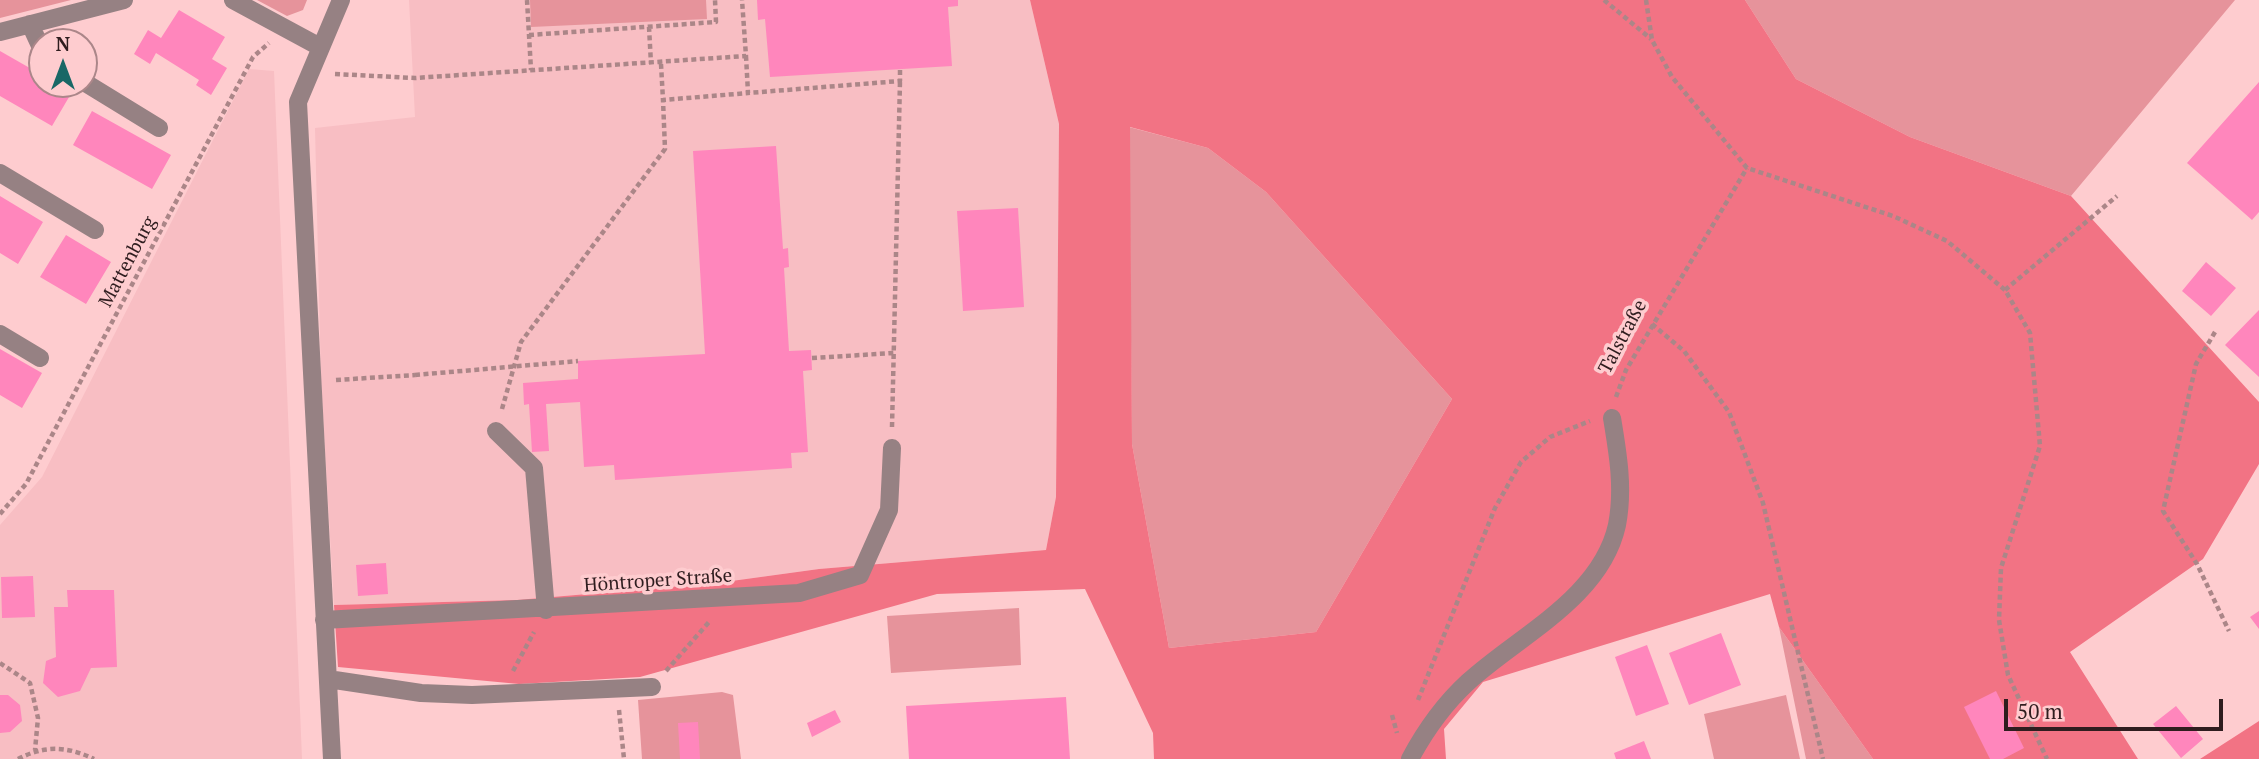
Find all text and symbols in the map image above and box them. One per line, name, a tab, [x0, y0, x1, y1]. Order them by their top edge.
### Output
north arrow	[28, 28, 98, 98]
text: N	[56, 31, 70, 56]
street label: Mattenburg	[95, 213, 161, 311]
street label: Talstraße	[1594, 296, 1652, 378]
street label: Höntroper Straße	[583, 564, 733, 598]
scale bar	[2007, 686, 2226, 730]
text: 50 m	[2017, 697, 2063, 725]

